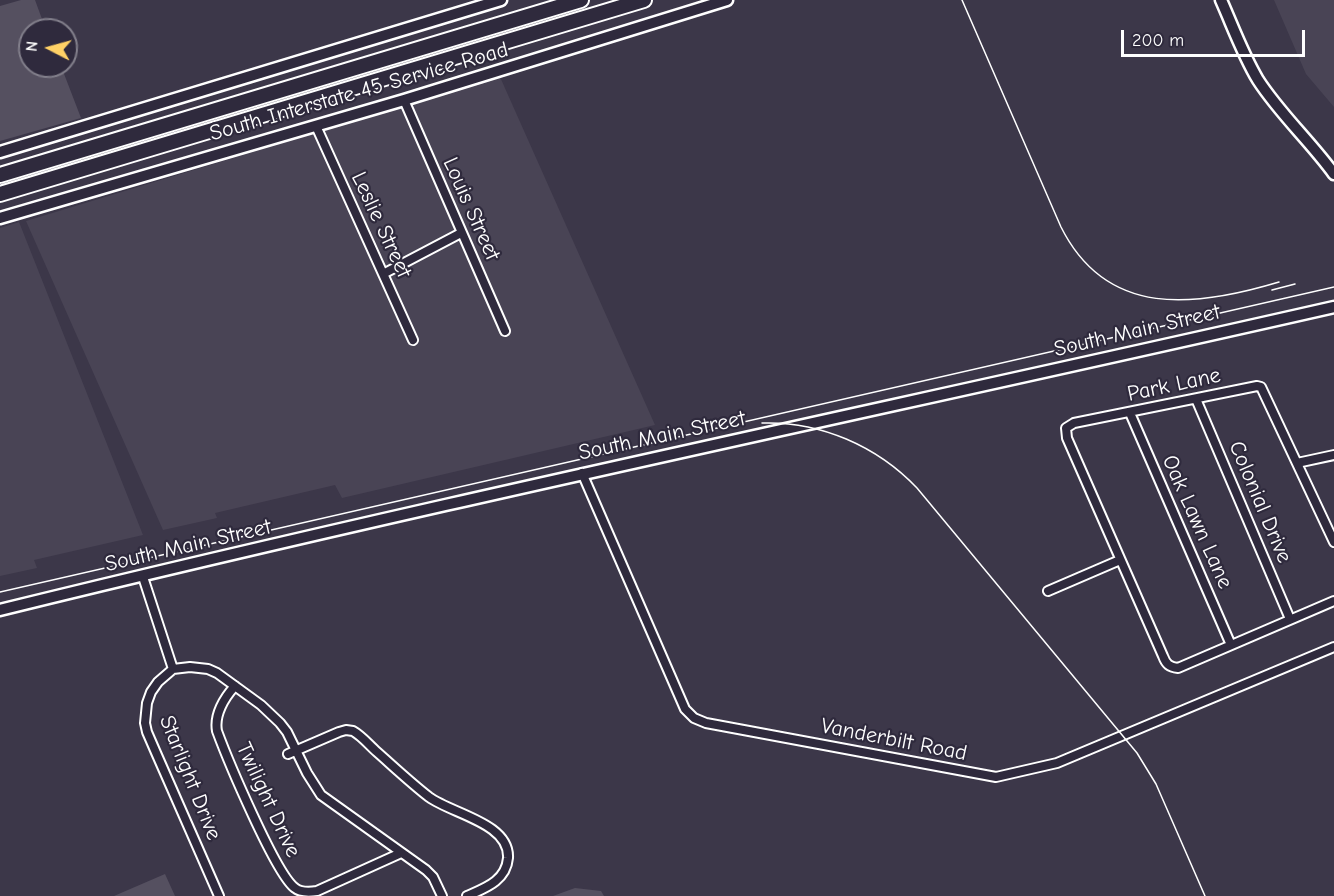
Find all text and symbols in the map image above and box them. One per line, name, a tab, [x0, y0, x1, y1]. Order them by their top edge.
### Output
north arrow	[18, 18, 78, 78]
scale bar	[1124, 18, 1308, 56]
text: 200 m	[1132, 30, 1184, 51]
street label: South Interstate 45 Service Road	[207, 37, 511, 147]
text: N	[23, 40, 42, 52]
street label: Louis Street	[437, 153, 505, 265]
street label: Leslie Street	[345, 168, 417, 282]
street label: South Main Street	[1051, 299, 1223, 363]
street label: Park Lane	[1125, 362, 1223, 408]
street label: South Main Street	[576, 405, 748, 467]
street label: Colonial Drive	[1223, 437, 1297, 567]
street label: Oak Lawn Lane	[1156, 451, 1238, 593]
street label: South Main Street	[102, 514, 274, 578]
street label: Starlight Drive	[153, 712, 227, 844]
street label: Vanderbilt Road	[819, 713, 969, 767]
street label: Twilight Drive	[230, 738, 306, 862]

